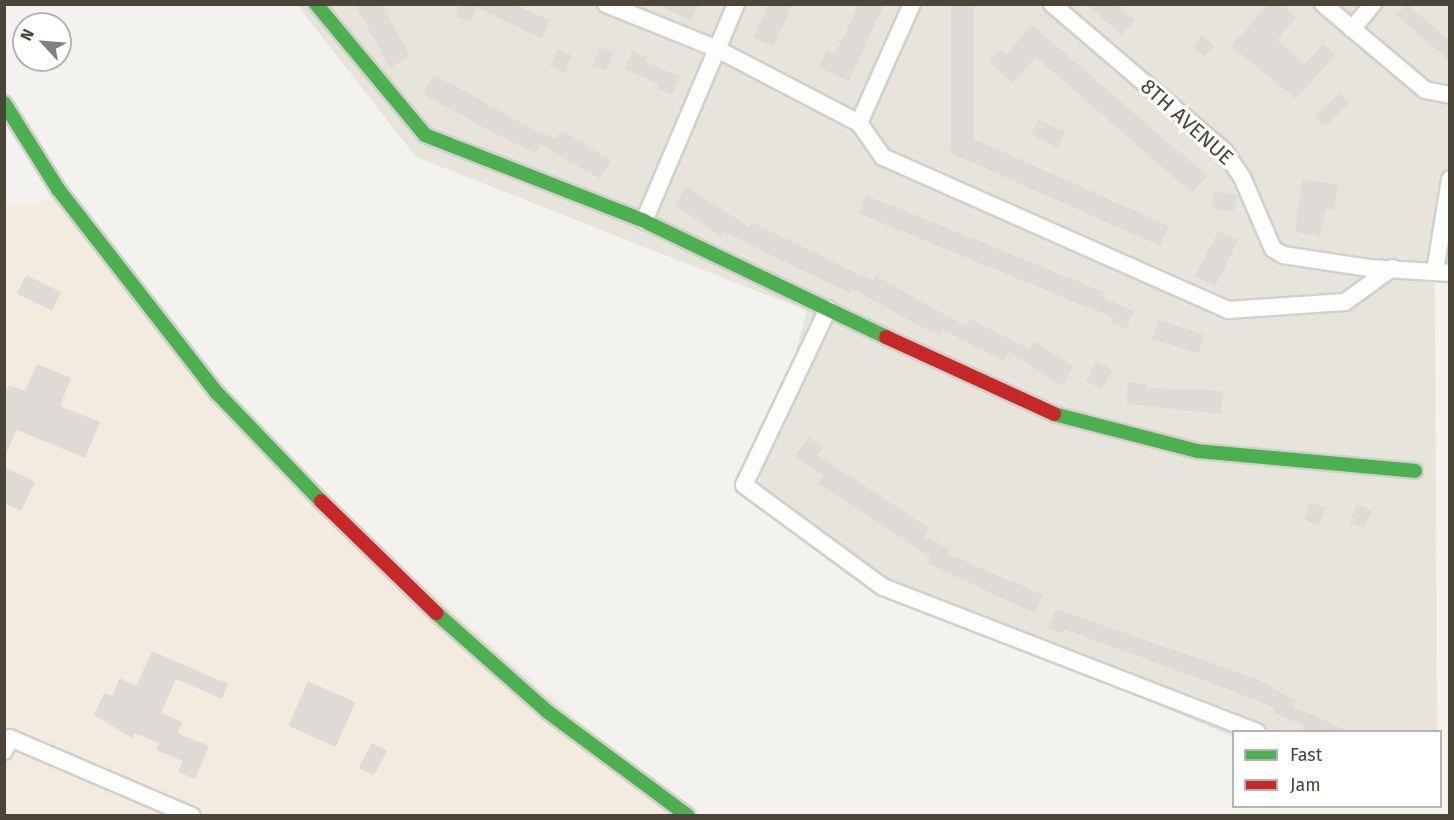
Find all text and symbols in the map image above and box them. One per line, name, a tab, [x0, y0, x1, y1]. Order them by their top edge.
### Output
north arrow	[12, 12, 72, 72]
text: N	[16, 26, 38, 44]
street label: 8TH AVENUE	[1135, 74, 1239, 170]
legend	[1232, 730, 1442, 808]
text: Fast	[1290, 744, 1322, 766]
text: Jam	[1290, 774, 1321, 796]

